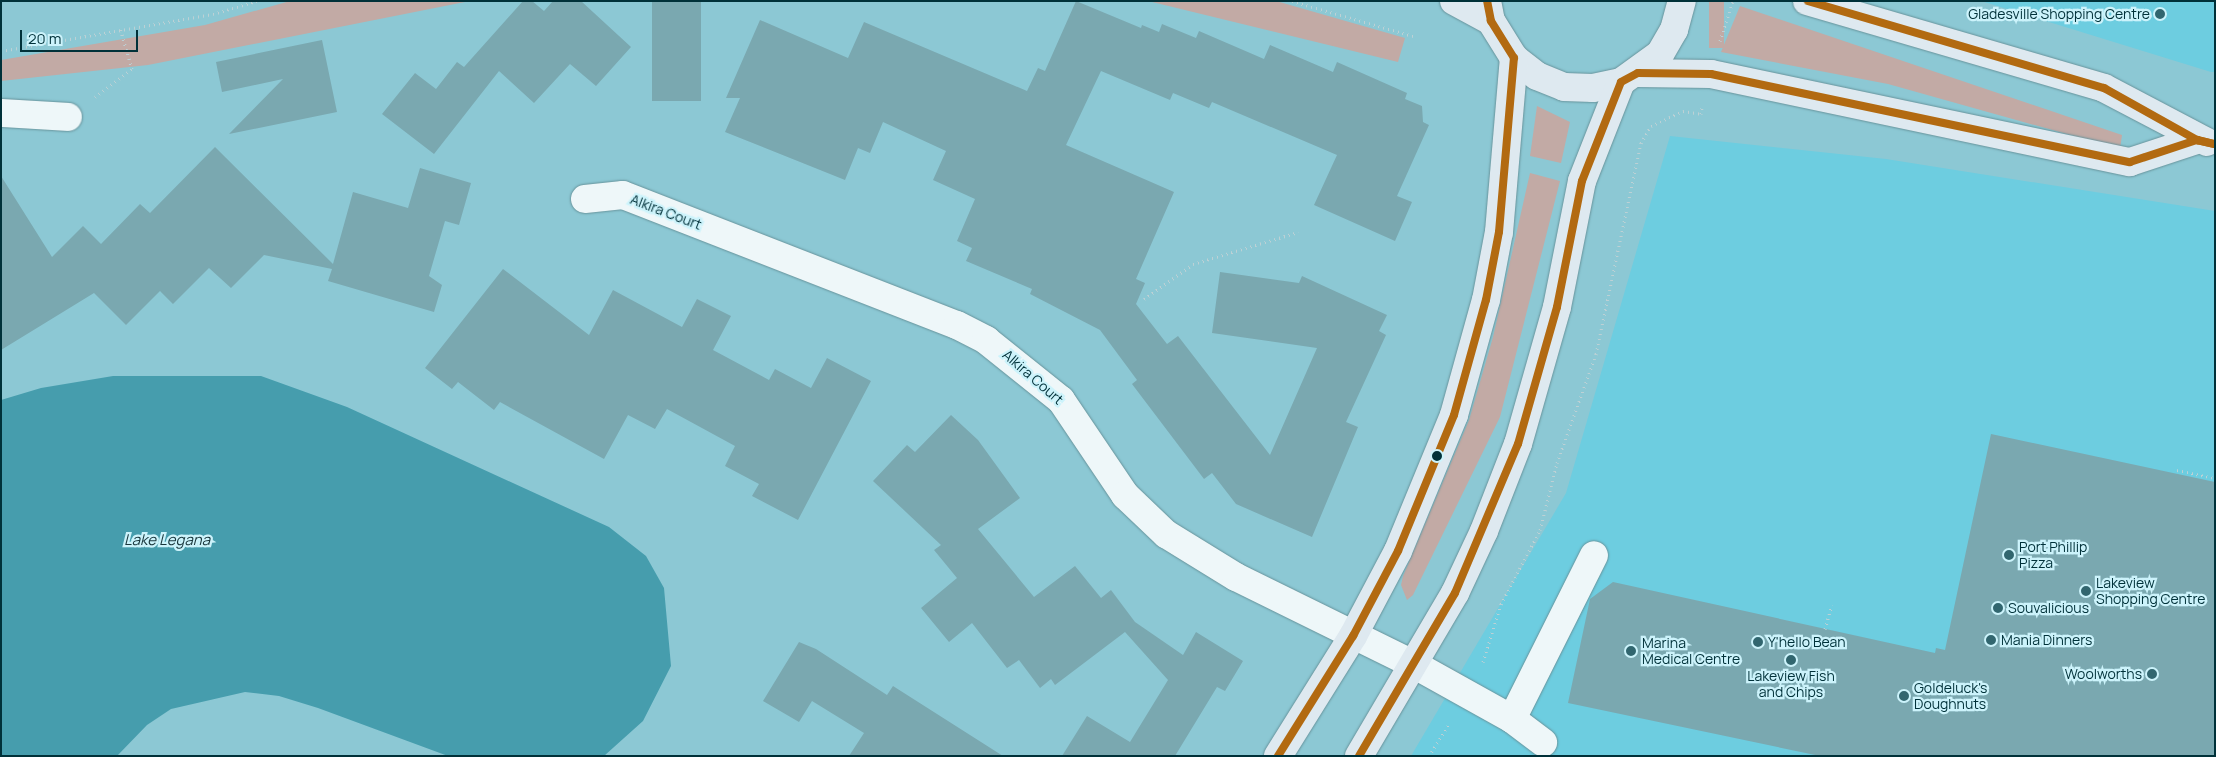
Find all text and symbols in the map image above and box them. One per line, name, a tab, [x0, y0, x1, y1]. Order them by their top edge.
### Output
place label: Gladesville Shopping Centre	[1968, 6, 2150, 22]
marker: Gladesville Shopping Centre	[2154, 8, 2166, 20]
scale bar	[22, 20, 140, 52]
text: 20 m	[28, 28, 61, 49]
street label: Alkira Court	[628, 191, 704, 233]
street label: Alkira Court	[999, 346, 1067, 408]
unlabelled marker	[1432, 451, 1442, 461]
water label: Lake Legana	[124, 531, 210, 549]
place label: Port Phillip Pizza	[2019, 539, 2087, 572]
marker: Port Phillip Pizza	[2003, 549, 2015, 561]
place label: Lakeview Shopping Centre	[2096, 575, 2205, 608]
marker: Lakeview Shopping Centre	[2080, 585, 2092, 597]
place label: Souvalicious	[2008, 600, 2089, 616]
marker: Souvalicious	[1992, 602, 2004, 614]
place label: Mania Dinners	[2001, 632, 2092, 648]
place label: Y'hello Bean	[1768, 634, 1846, 650]
marker: Mania Dinners	[1985, 634, 1997, 646]
place label: Marina Medical Centre	[1642, 635, 1740, 668]
marker: Y'hello Bean	[1752, 636, 1764, 648]
marker: Marina Medical Centre	[1624, 644, 1638, 658]
marker: Lakeview Fish and Chips	[1785, 654, 1797, 666]
place label: Woolworths	[2065, 666, 2142, 682]
place label: Lakeview Fish and Chips	[1747, 668, 1835, 700]
marker: Woolworths	[2146, 668, 2158, 680]
place label: Goldeluck's Doughnuts	[1914, 680, 1987, 712]
marker: Goldeluck's Doughnuts	[1898, 690, 1910, 702]

